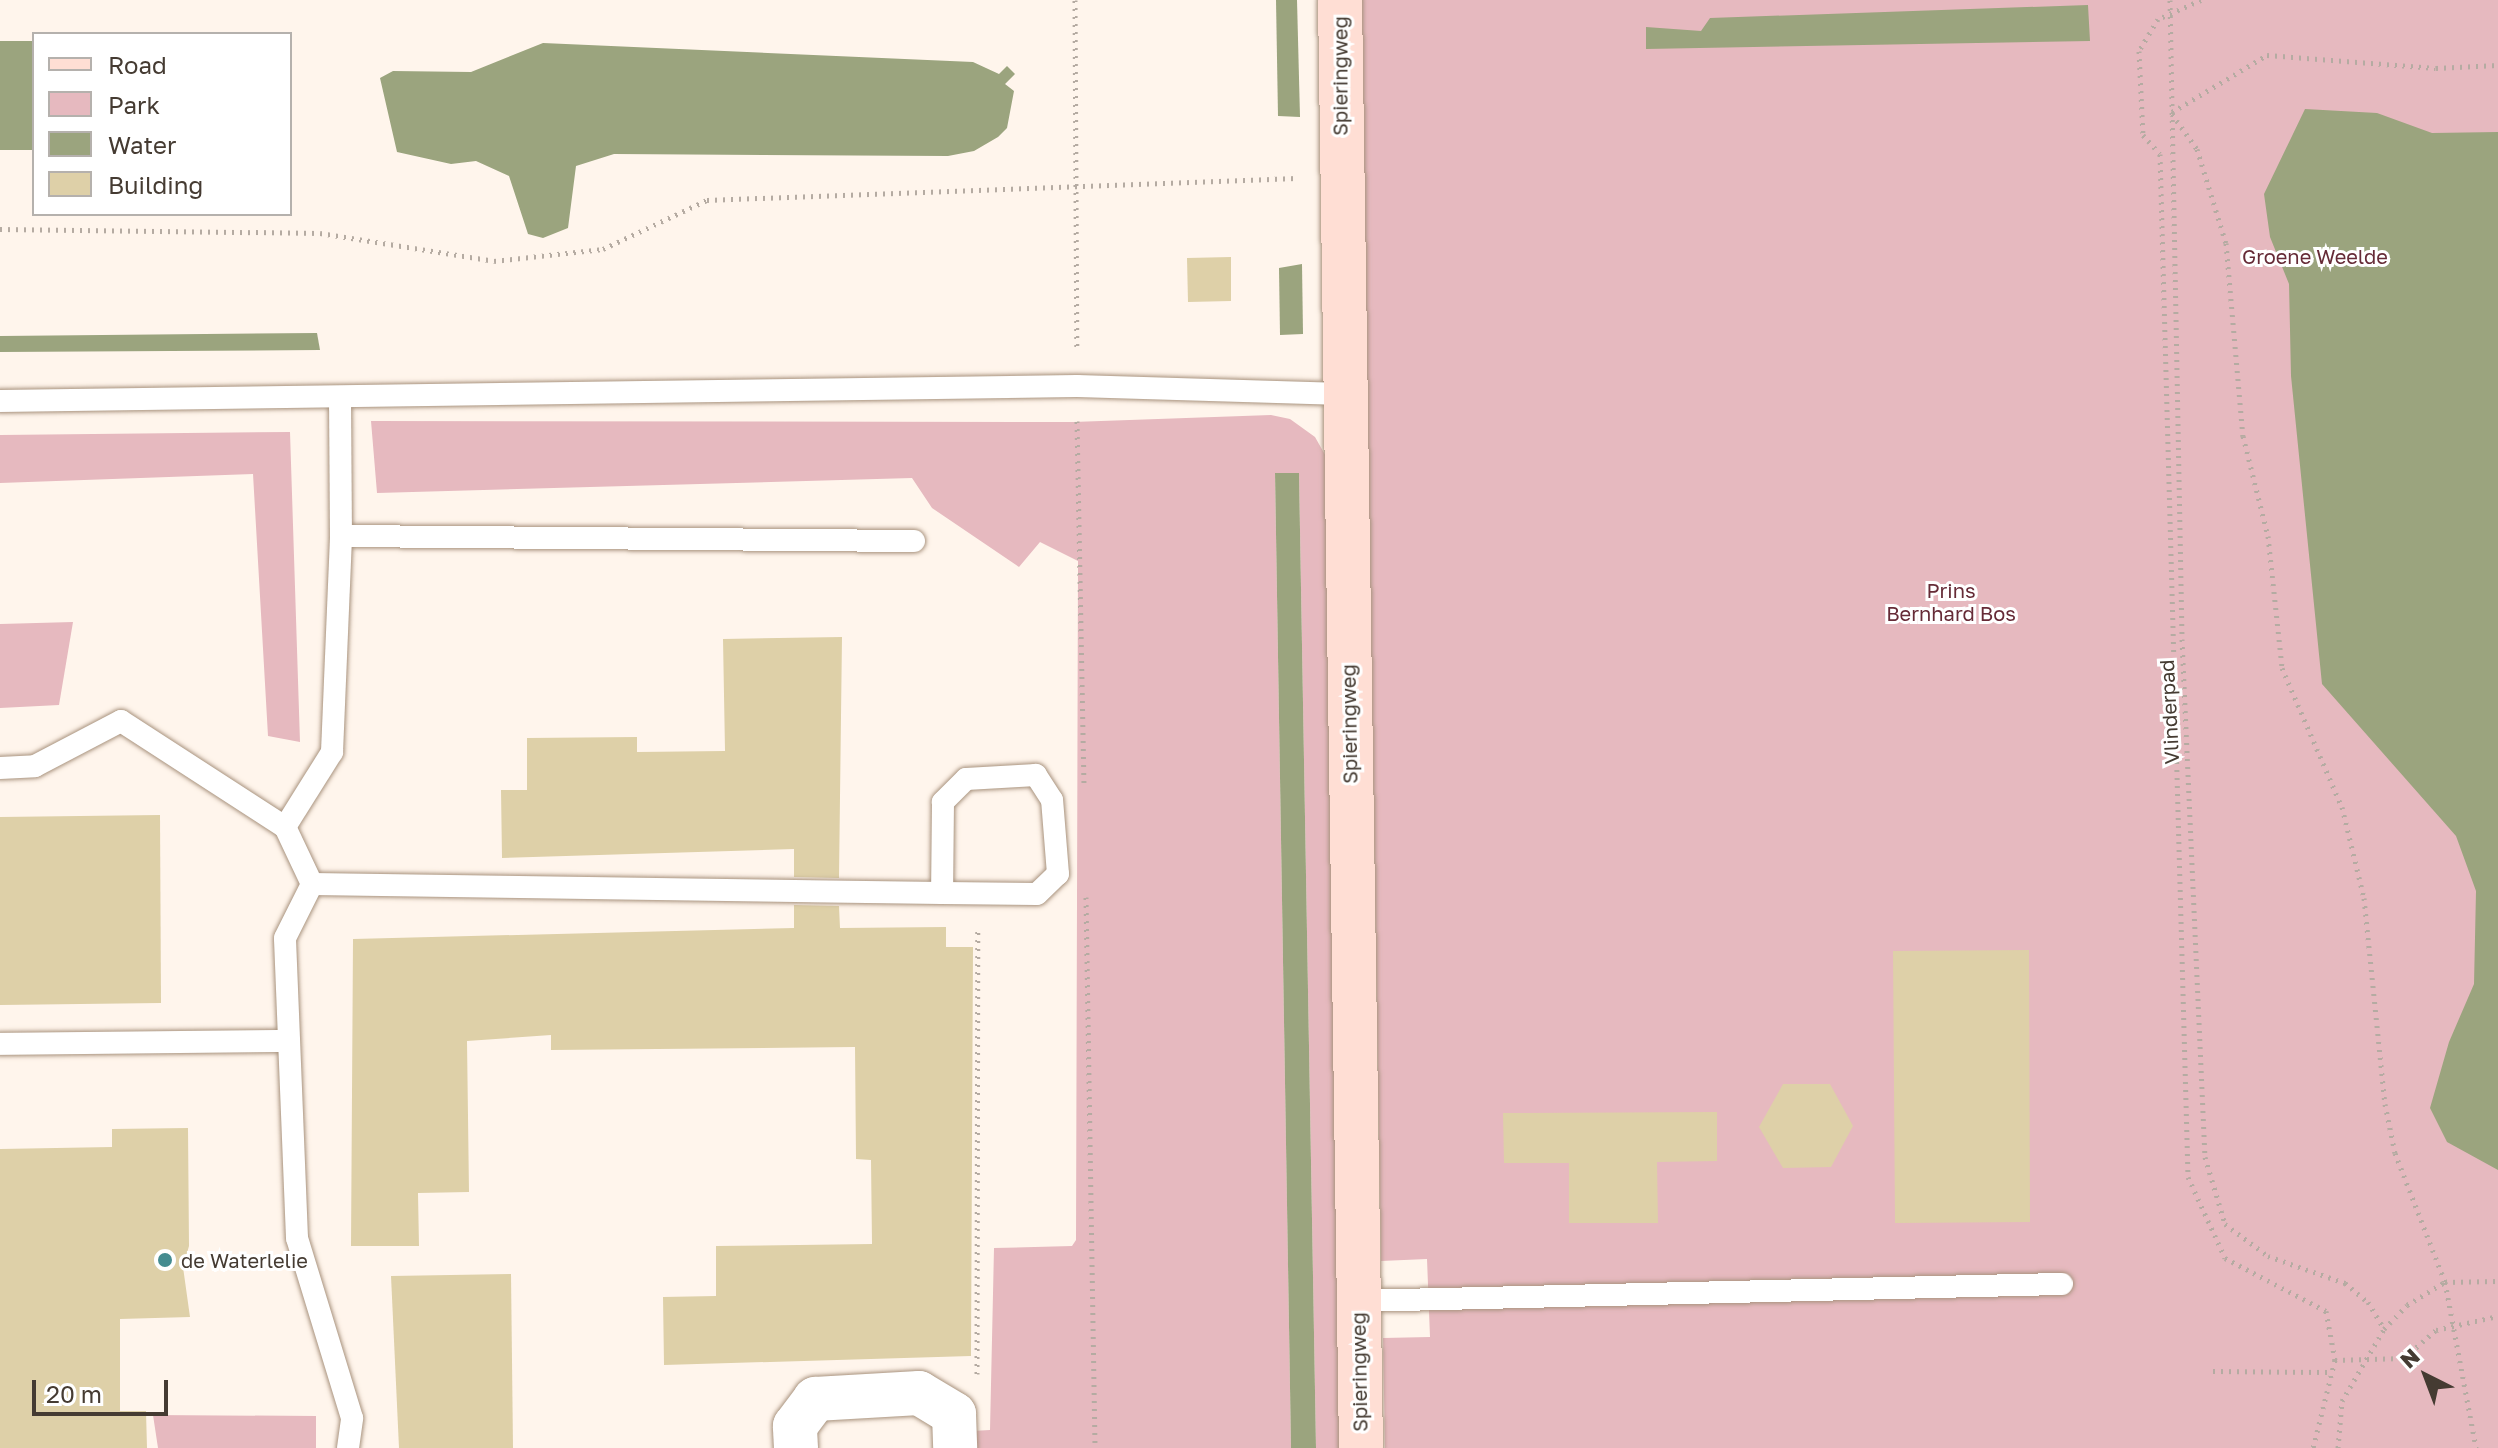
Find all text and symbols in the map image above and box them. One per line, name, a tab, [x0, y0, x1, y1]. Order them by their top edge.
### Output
street label: Spieringweg	[1328, 16, 1352, 136]
legend	[32, 32, 292, 216]
text: Road	[108, 50, 167, 79]
text: Park	[108, 90, 160, 119]
text: Water	[108, 130, 176, 159]
text: Building	[108, 170, 203, 199]
park label: Groene Weelde	[2242, 244, 2388, 268]
park label: Prins Bernhard Bos	[1886, 578, 2016, 625]
street label: Vlinderpad	[2154, 659, 2184, 765]
street label: Spieringweg	[1336, 664, 1362, 784]
place label: de Waterlelie	[181, 1248, 308, 1272]
marker: de Waterlelie	[156, 1251, 174, 1269]
street label: Spieringweg	[1346, 1312, 1372, 1432]
north arrow	[2386, 1336, 2466, 1416]
text: N	[2394, 1342, 2425, 1373]
scale bar	[36, 1364, 172, 1414]
text: 20 m	[46, 1379, 102, 1408]

